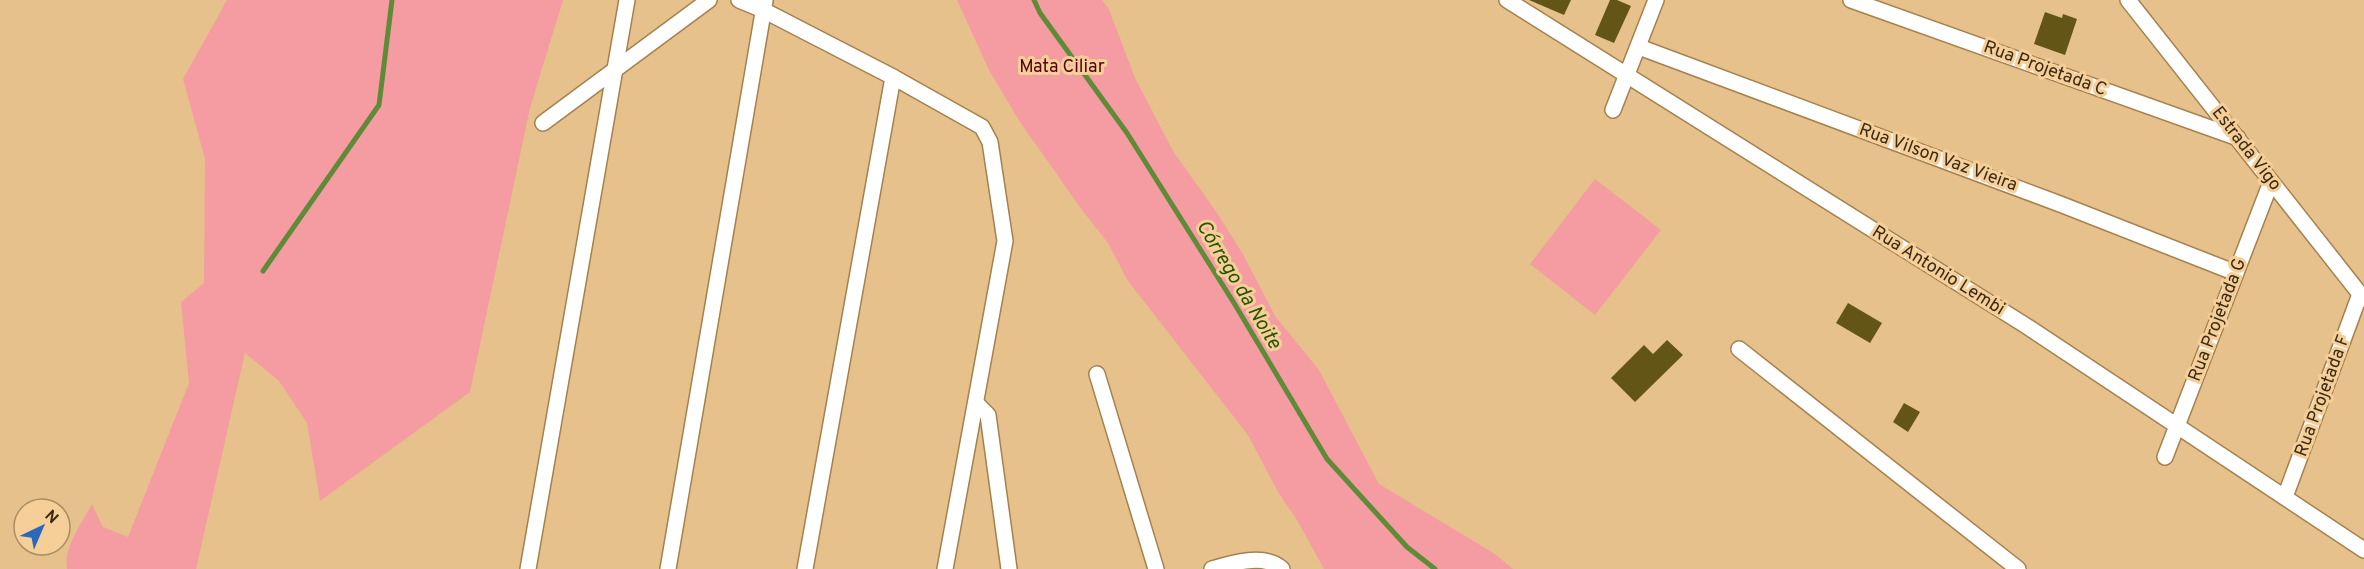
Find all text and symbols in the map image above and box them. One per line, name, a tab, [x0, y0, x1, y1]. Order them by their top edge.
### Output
street label: Rua Projetada C	[1980, 36, 2110, 102]
park label: Mata Ciliar	[1019, 56, 1105, 79]
street label: Estrada Vigo	[2206, 102, 2286, 196]
street label: Rua Vilson Vaz Vieira	[1856, 119, 2020, 197]
water label: Córrego da Noite	[1189, 216, 1287, 355]
street label: Rua Antonio Lembi	[1867, 221, 2009, 321]
street label: Rua Projetada G	[2184, 255, 2252, 385]
street label: Rua Projetada F	[2290, 332, 2356, 460]
north arrow	[12, 497, 72, 557]
text: N	[40, 506, 62, 529]

